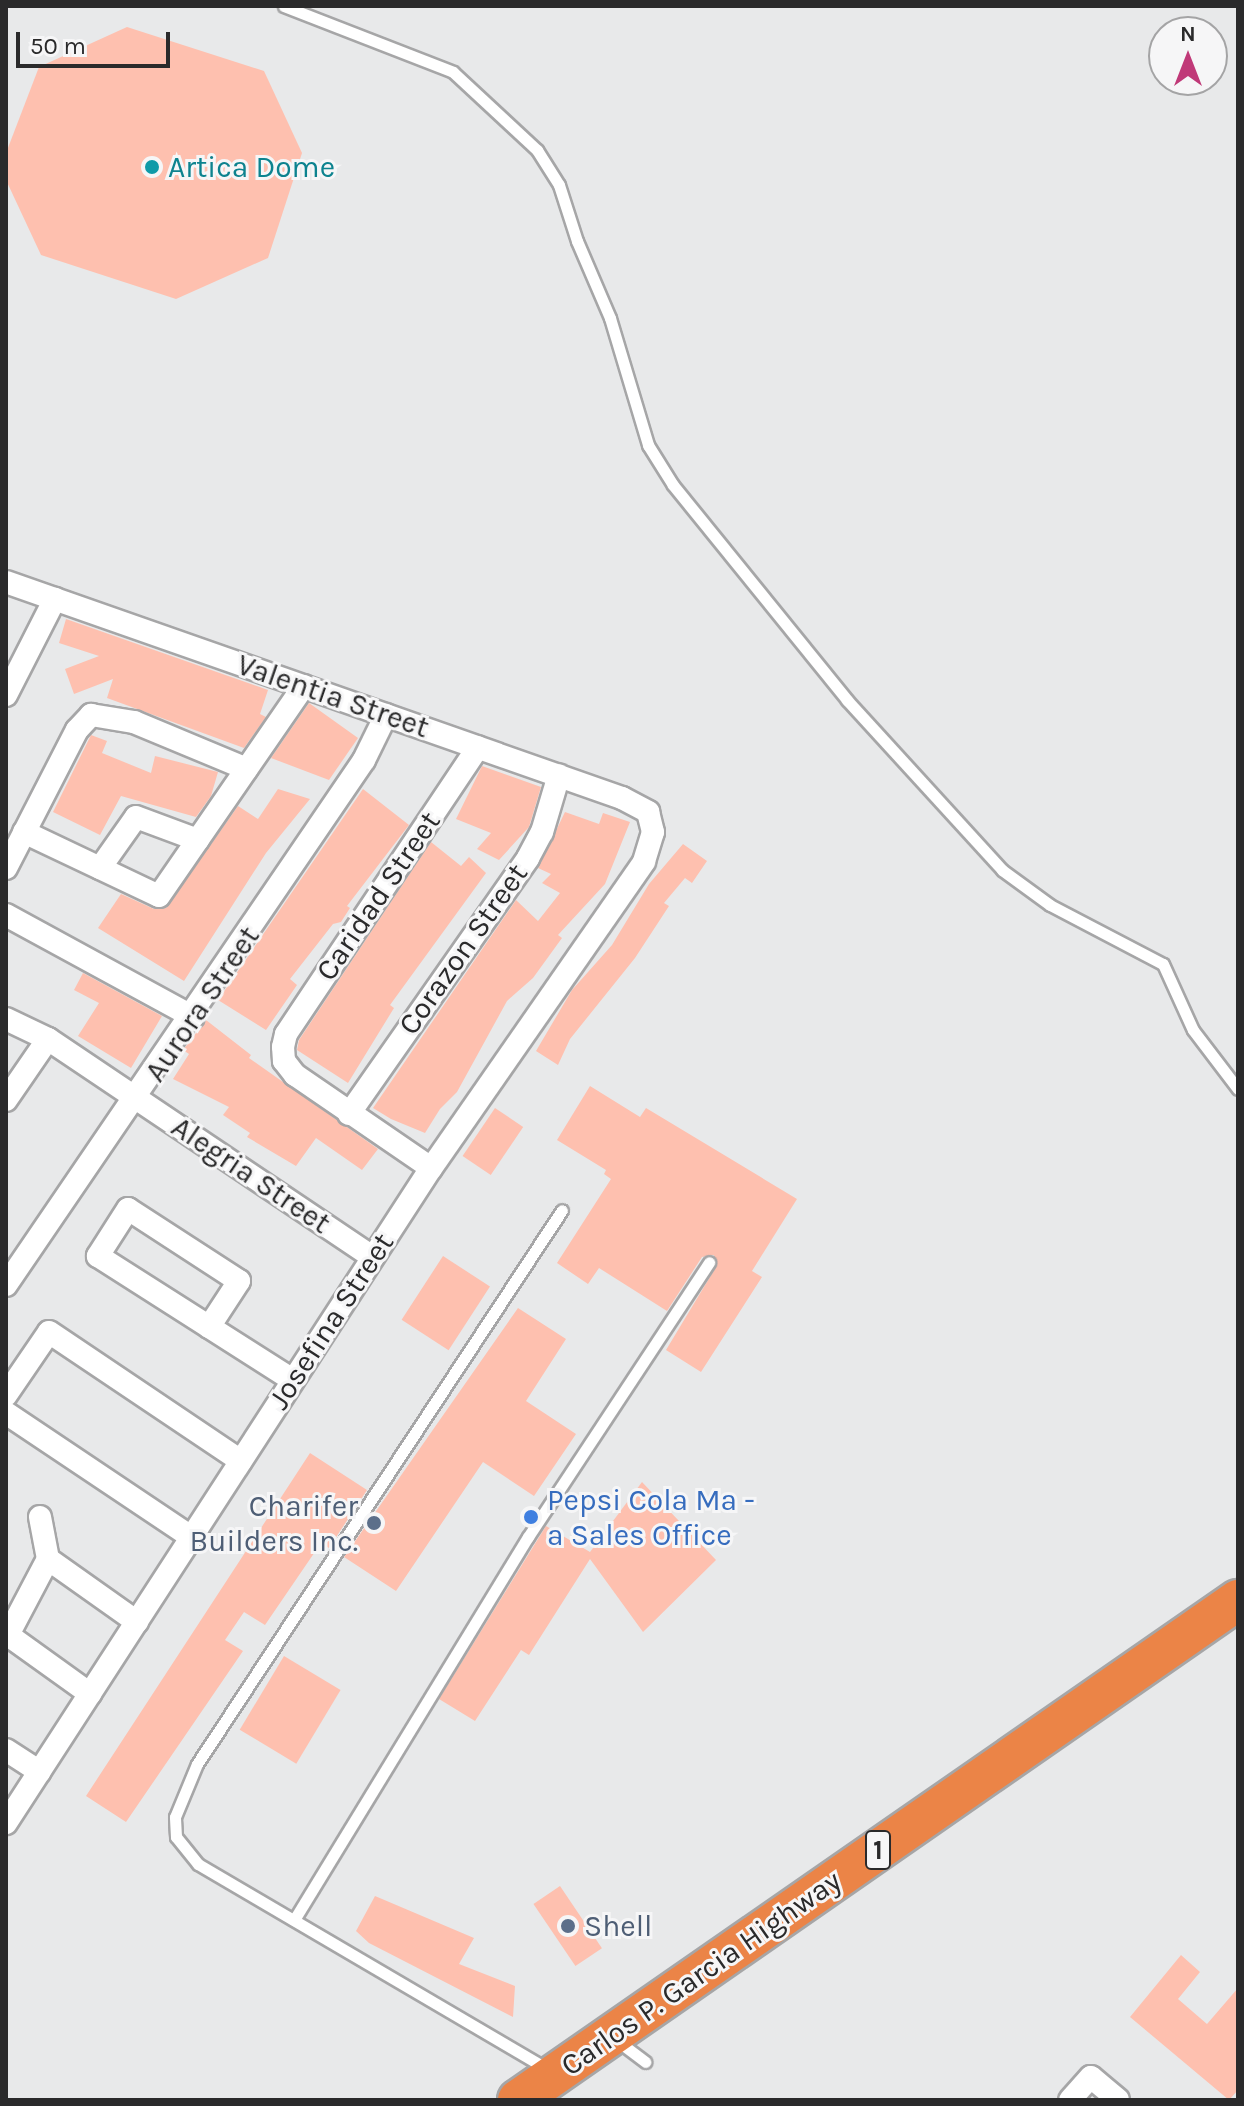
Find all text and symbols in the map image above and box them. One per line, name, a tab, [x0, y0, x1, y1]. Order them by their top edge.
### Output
scale bar	[20, 16, 174, 66]
north arrow	[1148, 16, 1228, 96]
text: N	[1180, 21, 1196, 47]
text: 50 m	[30, 32, 86, 60]
place label: Artica Dome	[168, 149, 335, 185]
marker: Artica Dome	[143, 158, 161, 176]
street label: Valentia Street	[232, 646, 434, 746]
street label: Caridad Street	[308, 805, 448, 987]
street label: Corazon Street	[391, 857, 535, 1041]
street label: Aurora Street	[137, 920, 267, 1088]
street label: Alegria Street	[165, 1109, 337, 1241]
street label: Josefina Street	[261, 1226, 401, 1416]
place label: Pepsi Cola Ma - a Sales Office	[547, 1482, 755, 1552]
place label: Charifer Builders Inc.	[190, 1488, 358, 1558]
marker: Pepsi Cola Ma - a Sales Office	[522, 1508, 540, 1526]
marker: Charifer Builders Inc.	[365, 1514, 383, 1532]
road number: 1	[864, 1826, 892, 1874]
street label: Carlos P. Garcia Highway	[554, 1863, 848, 2083]
place label: Shell	[584, 1908, 652, 1944]
marker: Shell	[559, 1917, 577, 1935]

